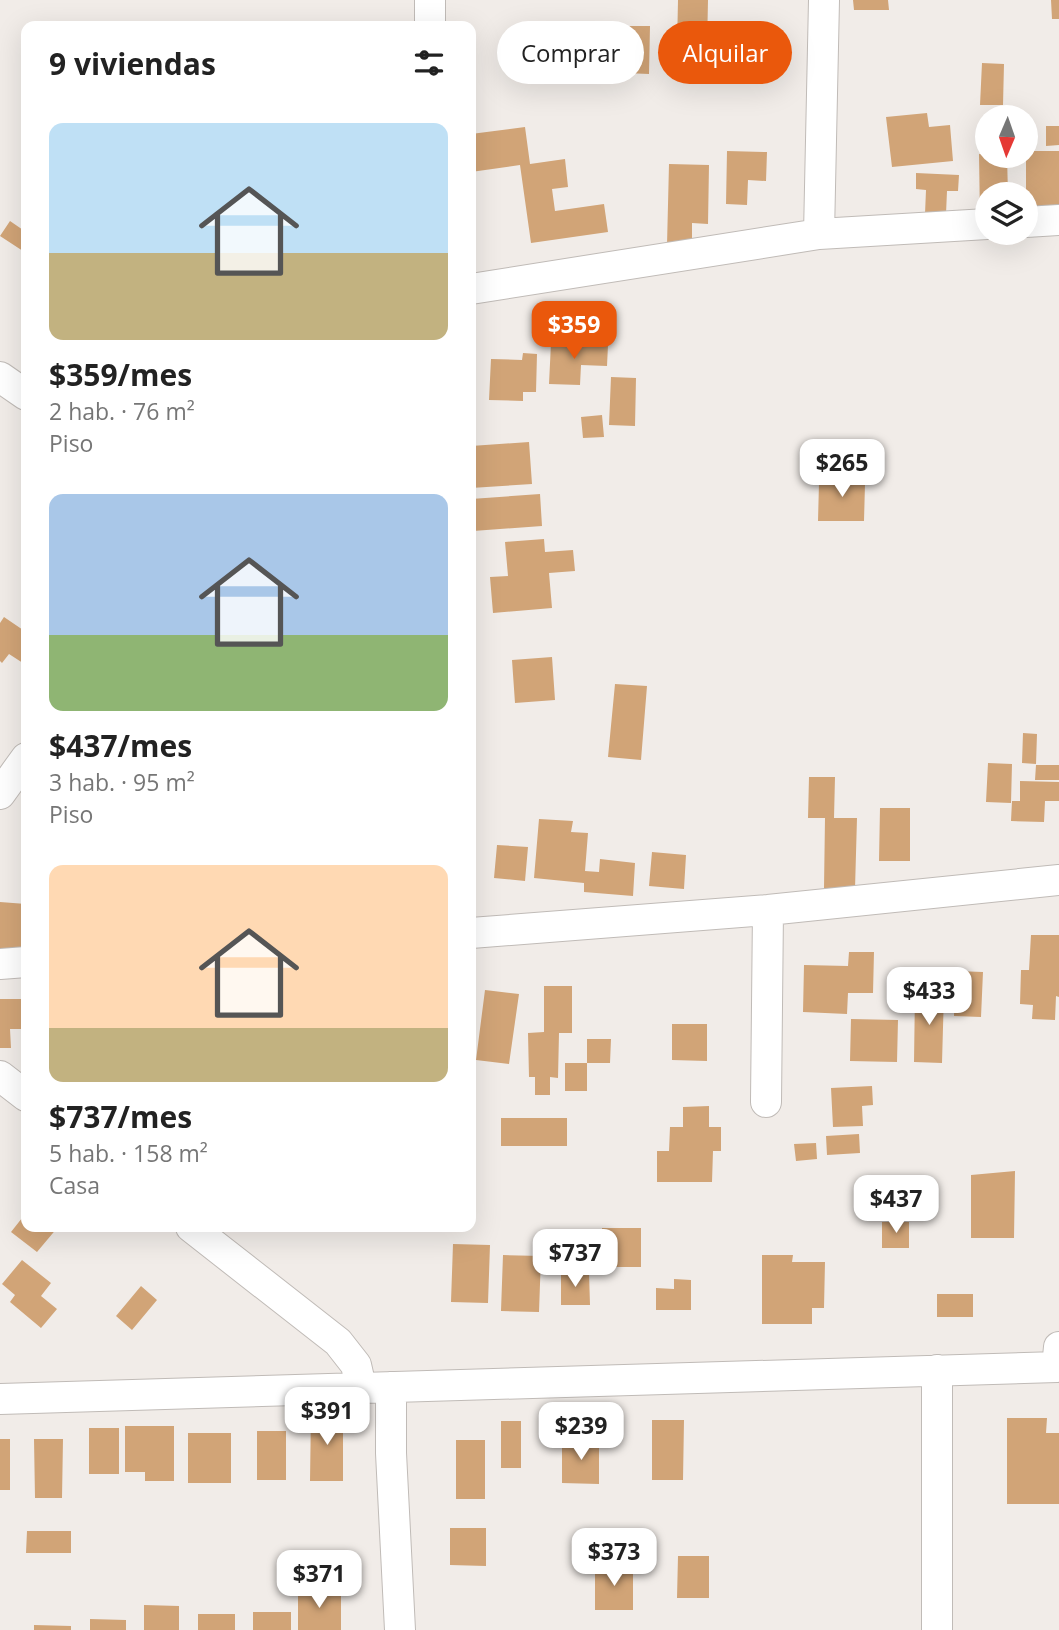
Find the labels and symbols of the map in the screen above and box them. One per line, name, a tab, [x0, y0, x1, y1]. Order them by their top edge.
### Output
north arrow	[975, 105, 1038, 168]
pin: $359	[533, 302, 615, 361]
pin: $265	[801, 440, 883, 499]
pin: $433	[888, 968, 970, 1027]
pin: $437	[855, 1176, 937, 1235]
pin: $737	[534, 1230, 616, 1289]
pin: $391	[286, 1388, 368, 1447]
pin: $239	[540, 1402, 622, 1462]
pin: $373	[573, 1528, 655, 1588]
pin: $371	[278, 1550, 360, 1610]

